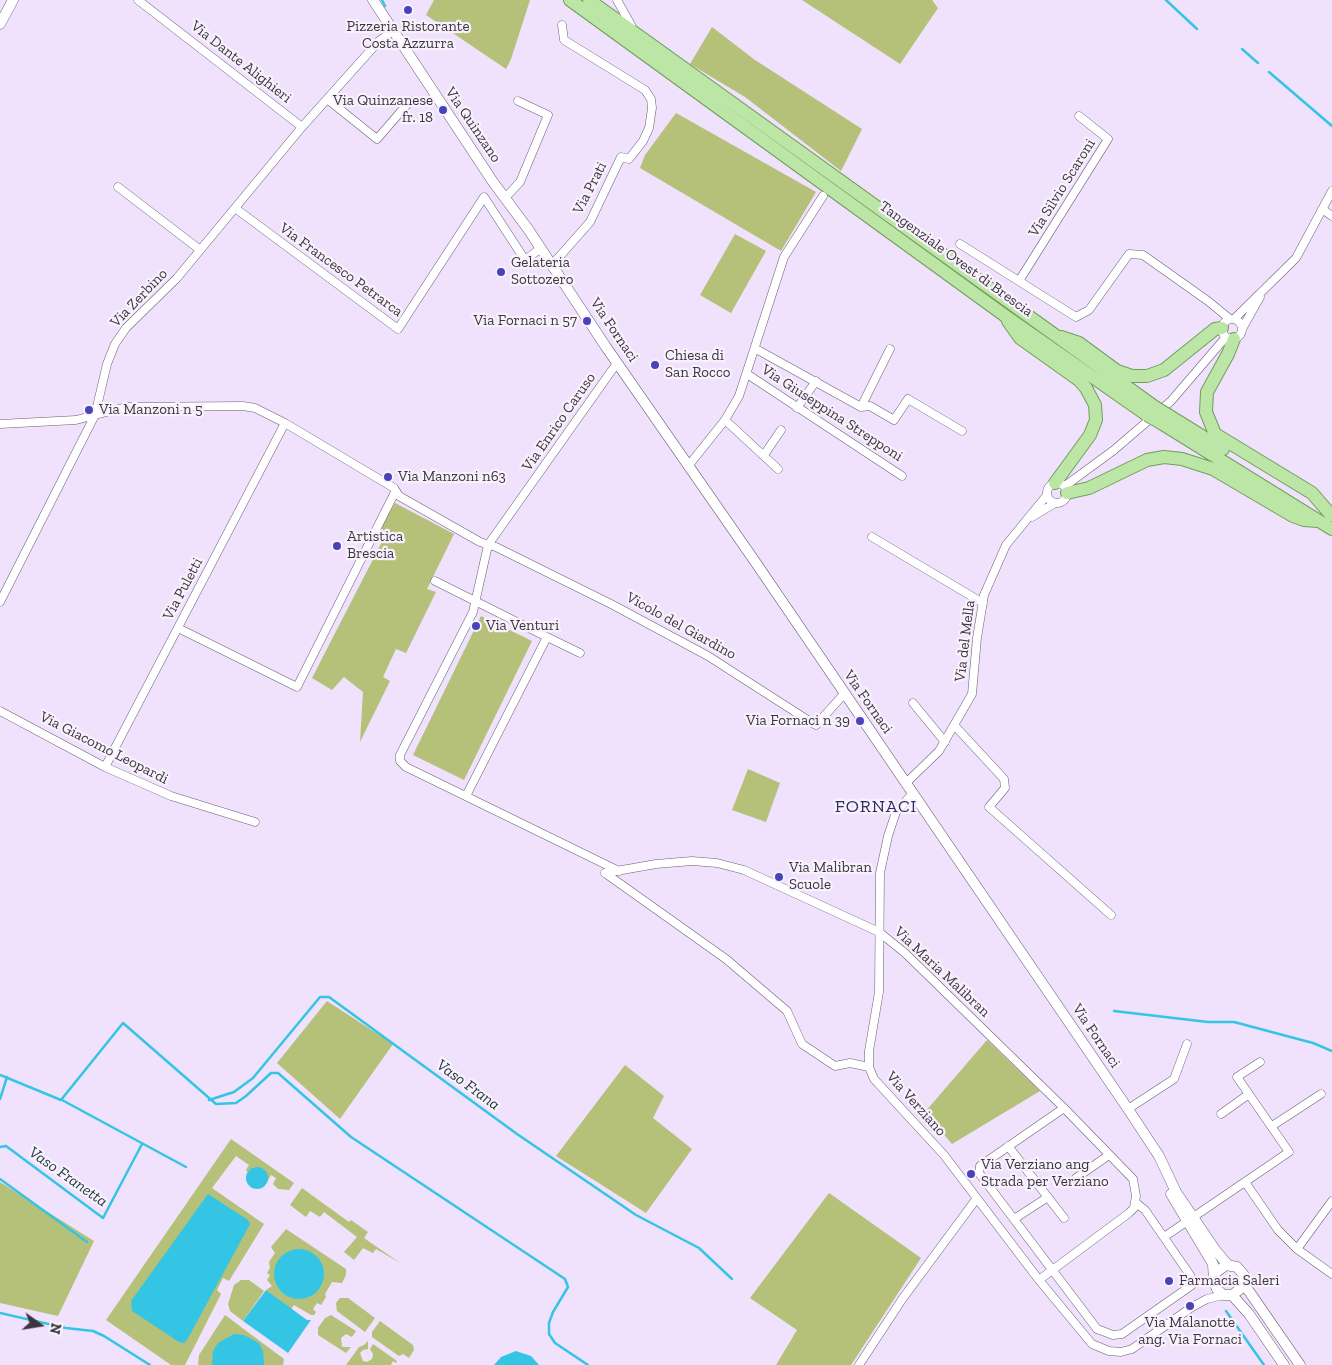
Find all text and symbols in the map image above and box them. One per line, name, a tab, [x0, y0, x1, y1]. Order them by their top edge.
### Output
marker: Pizzeria Ristorante Costa Azzurra	[402, 4, 414, 16]
street label: Via Dante Alighieri	[187, 17, 295, 107]
place label: Pizzeria Ristorante Costa Azzurra	[347, 18, 469, 53]
street label: Via Quinzano	[441, 84, 505, 166]
place label: Via Quinzanese fr. 18	[333, 92, 433, 127]
marker: Via Quinzanese fr. 18	[437, 104, 449, 116]
street label: Via Silvio Scaroni	[1025, 136, 1099, 240]
street label: Via Prati	[569, 159, 611, 217]
street label: Tangenziale Ovest di Brescia	[876, 197, 1036, 321]
street label: Via Francesco Petrarca	[276, 219, 406, 321]
place label: Gelateria Sottozero	[511, 254, 574, 289]
street label: Via Zerbino	[107, 265, 171, 331]
marker: Gelateria Sottozero	[495, 266, 507, 278]
street label: Via Fornaci	[586, 295, 642, 365]
place label: Via Fornaci n 57	[474, 312, 577, 330]
marker: Via Fornaci n 57	[581, 315, 593, 327]
place label: Chiesa di San Rocco	[665, 347, 731, 382]
marker: Chiesa di San Rocco	[649, 359, 661, 371]
street label: Via Giuseppina Strepponi	[758, 361, 906, 465]
street label: Via Enrico Caruso	[518, 369, 600, 475]
place label: Via Manzoni n 5	[99, 401, 203, 419]
marker: Via Manzoni n 5	[83, 404, 95, 416]
place label: Via Manzoni n63	[398, 468, 506, 486]
marker: Via Manzoni n63	[382, 471, 394, 483]
place label: Artistica Brescia	[347, 528, 403, 563]
marker: Artistica Brescia	[331, 540, 343, 552]
street label: Via Puletti	[159, 555, 207, 623]
street label: Vicolo del Giardino	[623, 588, 739, 664]
street label: Via del Mella	[951, 599, 979, 683]
place label: Via Venturi	[486, 617, 559, 635]
marker: Via Venturi	[470, 620, 482, 632]
street label: Via Fornaci	[840, 667, 896, 737]
street label: Via Giacomo Leopardi	[37, 708, 171, 788]
place label: Via Fornaci n 39	[746, 712, 850, 730]
marker: Via Fornaci n 39	[854, 715, 866, 727]
district label: FORNACI	[834, 796, 918, 818]
place label: Via Malibran Scuole	[789, 859, 872, 894]
marker: Via Malibran Scuole	[773, 871, 785, 883]
street label: Via Maria Malibran	[890, 923, 994, 1021]
street label: Via Fornaci	[1068, 1001, 1124, 1071]
water label: Vaso Frana	[433, 1056, 503, 1114]
street label: Via Verziano	[882, 1068, 950, 1140]
water label: Vaso Franetta	[25, 1143, 111, 1211]
place label: Via Verziano ang Strada per Verziano	[981, 1156, 1109, 1191]
marker: Via Verziano ang Strada per Verziano	[965, 1168, 977, 1180]
place label: Farmacia Saleri	[1179, 1272, 1279, 1290]
marker: Farmacia Saleri	[1163, 1275, 1175, 1287]
north arrow	[15, 1300, 65, 1350]
marker: Via Malanotte ang. Via Fornaci	[1184, 1300, 1196, 1312]
place label: Via Malanotte ang. Via Fornaci	[1138, 1314, 1242, 1349]
text: N	[46, 1321, 65, 1336]

